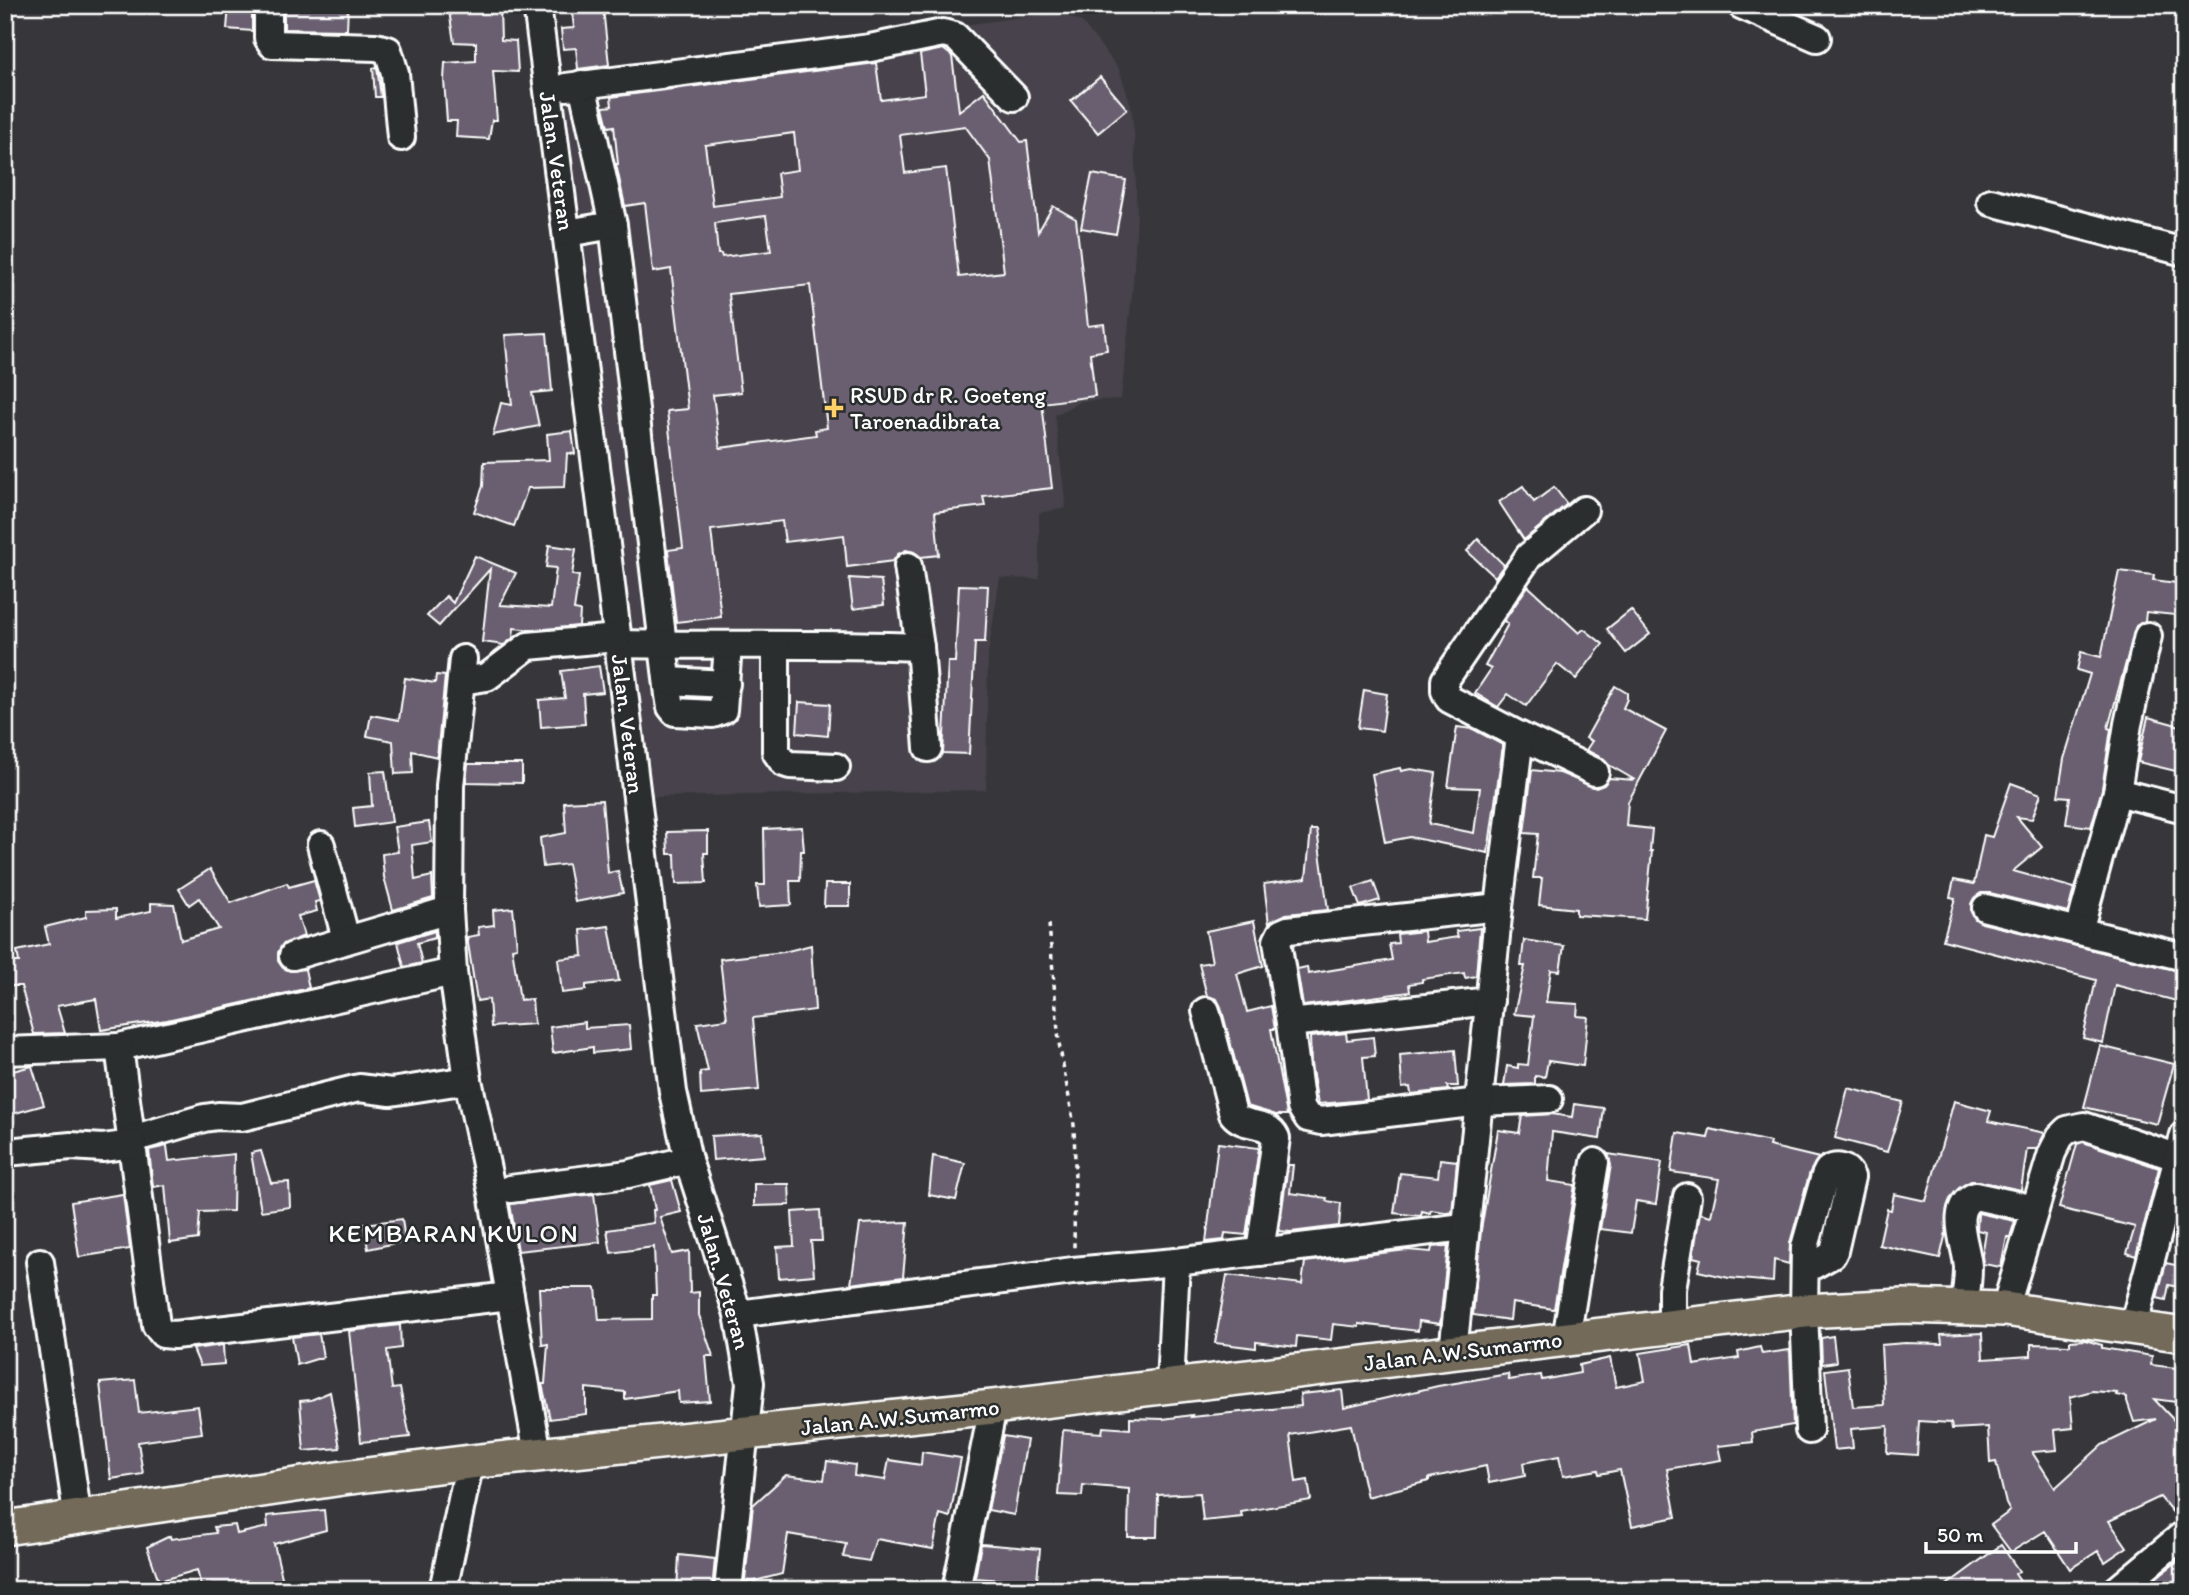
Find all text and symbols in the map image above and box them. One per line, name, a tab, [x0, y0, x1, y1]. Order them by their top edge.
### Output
street label: Jalan. Veteran	[533, 89, 581, 233]
place label: RSUD dr R. Goeteng Taroenadibrata	[850, 381, 1046, 435]
marker: RSUD dr R. Goeteng Taroenadibrata	[824, 398, 844, 418]
street label: Jalan. Veteran	[606, 653, 650, 795]
street label: Jalan. Veteran	[691, 1210, 757, 1352]
district label: KEMBARAN KULON	[328, 1217, 580, 1249]
street label: Jalan A.W.Sumarmo	[1362, 1325, 1564, 1377]
street label: Jalan A.W.Sumarmo	[799, 1393, 1001, 1441]
scale bar	[1926, 1511, 2077, 1555]
text: 50 m	[1937, 1522, 1984, 1547]

